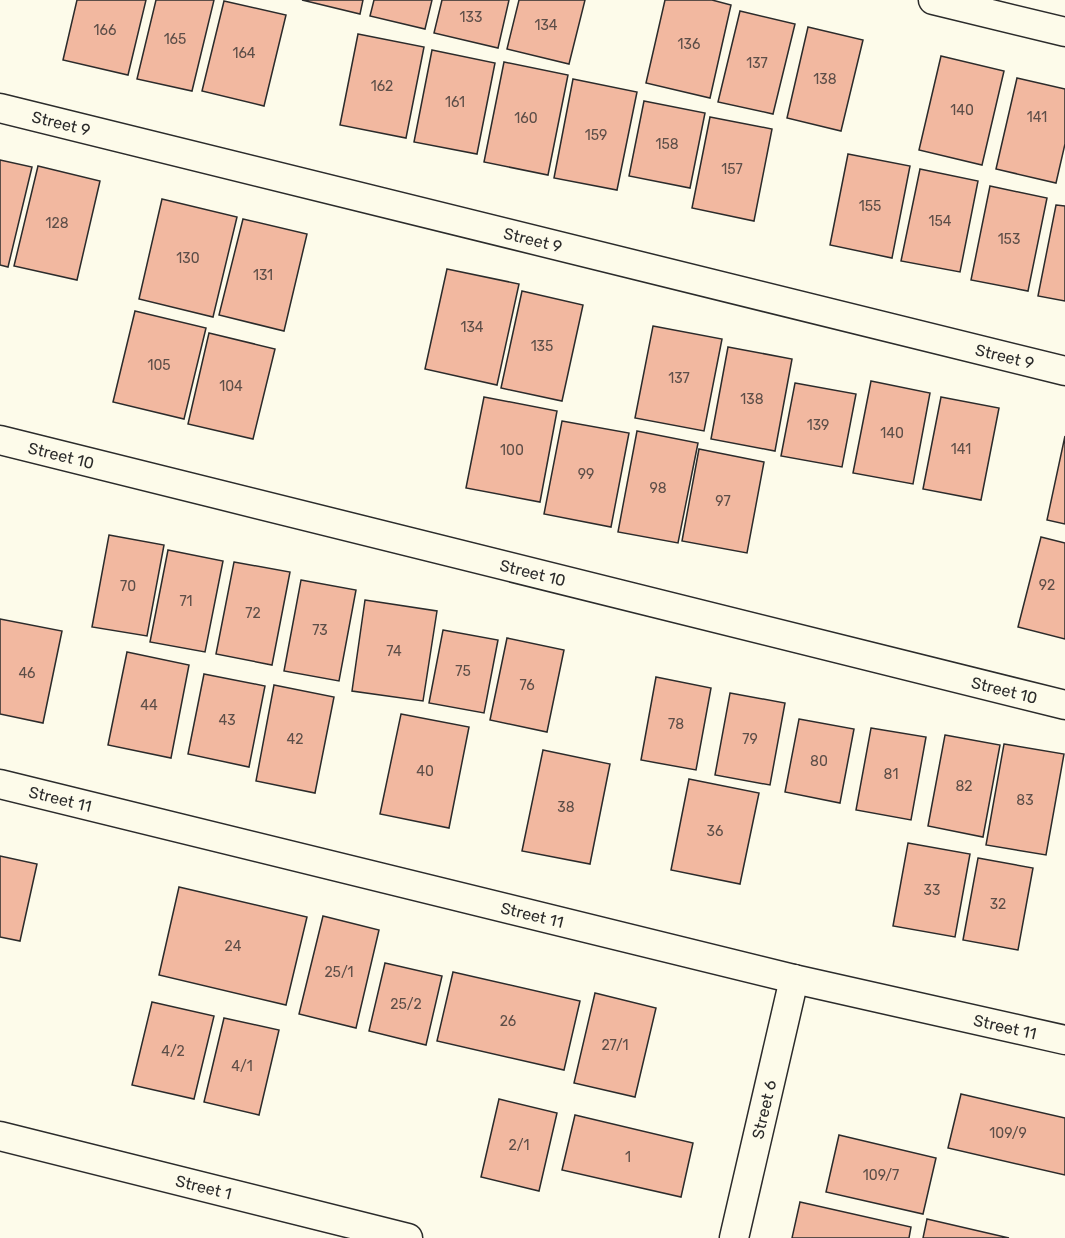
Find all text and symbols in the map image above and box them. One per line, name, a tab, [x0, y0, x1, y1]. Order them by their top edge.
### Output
house number: 133	[460, 9, 482, 26]
house number: 134	[534, 17, 558, 34]
house number: 166	[94, 22, 116, 39]
house number: 165	[164, 31, 186, 48]
house number: 136	[678, 36, 700, 53]
house number: 164	[232, 45, 256, 62]
house number: 137	[746, 55, 768, 72]
house number: 138	[813, 71, 837, 88]
house number: 162	[371, 78, 393, 95]
house number: 161	[445, 94, 465, 111]
house number: 140	[950, 102, 974, 119]
street label: Street 9	[30, 107, 92, 139]
house number: 141	[1027, 109, 1047, 126]
house number: 160	[514, 110, 538, 127]
house number: 159	[585, 127, 607, 144]
house number: 158	[655, 136, 679, 153]
house number: 157	[721, 161, 743, 178]
house number: 155	[859, 198, 881, 215]
house number: 154	[928, 213, 952, 230]
house number: 128	[45, 215, 69, 232]
street label: Street 9	[502, 223, 564, 256]
house number: 153	[998, 231, 1020, 248]
house number: 130	[176, 250, 200, 267]
house number: 131	[253, 267, 273, 284]
house number: 134	[460, 319, 484, 336]
house number: 135	[531, 338, 553, 355]
street label: Street 9	[974, 340, 1036, 373]
house number: 105	[147, 357, 171, 374]
house number: 137	[668, 370, 690, 387]
house number: 104	[219, 378, 243, 395]
house number: 138	[740, 391, 764, 408]
house number: 139	[807, 417, 829, 434]
house number: 140	[880, 425, 904, 442]
street label: Street 10	[26, 438, 96, 473]
house number: 141	[951, 441, 971, 458]
house number: 100	[500, 442, 524, 459]
house number: 99	[578, 466, 594, 483]
house number: 98	[649, 480, 667, 497]
house number: 97	[715, 493, 731, 510]
street label: Street 10	[498, 555, 568, 590]
house number: 92	[1039, 577, 1055, 594]
house number: 70	[120, 578, 136, 595]
house number: 71	[179, 593, 193, 610]
house number: 72	[245, 605, 261, 622]
house number: 73	[312, 622, 328, 639]
house number: 74	[386, 643, 402, 660]
house number: 75	[455, 663, 471, 680]
house number: 46	[18, 665, 36, 682]
street label: Street 10	[969, 673, 1039, 707]
house number: 76	[519, 677, 535, 694]
house number: 44	[140, 697, 158, 714]
house number: 43	[218, 712, 236, 729]
house number: 78	[668, 716, 684, 733]
house number: 42	[287, 731, 303, 748]
house number: 79	[742, 731, 758, 748]
house number: 80	[810, 753, 828, 770]
house number: 40	[416, 763, 434, 780]
house number: 81	[884, 766, 898, 783]
house number: 82	[955, 778, 973, 795]
street label: Street 11	[27, 782, 94, 816]
house number: 83	[1016, 792, 1034, 809]
house number: 38	[557, 799, 575, 816]
house number: 36	[707, 823, 723, 840]
house number: 33	[924, 882, 940, 899]
house number: 32	[990, 896, 1006, 913]
street label: Street 11	[499, 898, 566, 932]
house number: 24	[225, 938, 242, 955]
house number: 25/1	[324, 964, 354, 981]
house number: 25/2	[390, 996, 422, 1013]
street label: Street 11	[972, 1010, 1038, 1043]
house number: 26	[500, 1013, 516, 1030]
house number: 27/1	[601, 1037, 629, 1054]
house number: 4/2	[161, 1043, 185, 1060]
house number: 4/1	[231, 1058, 253, 1075]
street label: Street 6	[748, 1078, 780, 1141]
house number: 109/9	[989, 1125, 1027, 1142]
house number: 2/1	[509, 1137, 529, 1154]
house number: 1	[625, 1149, 631, 1166]
house number: 109/7	[863, 1167, 899, 1184]
street label: Street 1	[174, 1171, 234, 1203]

